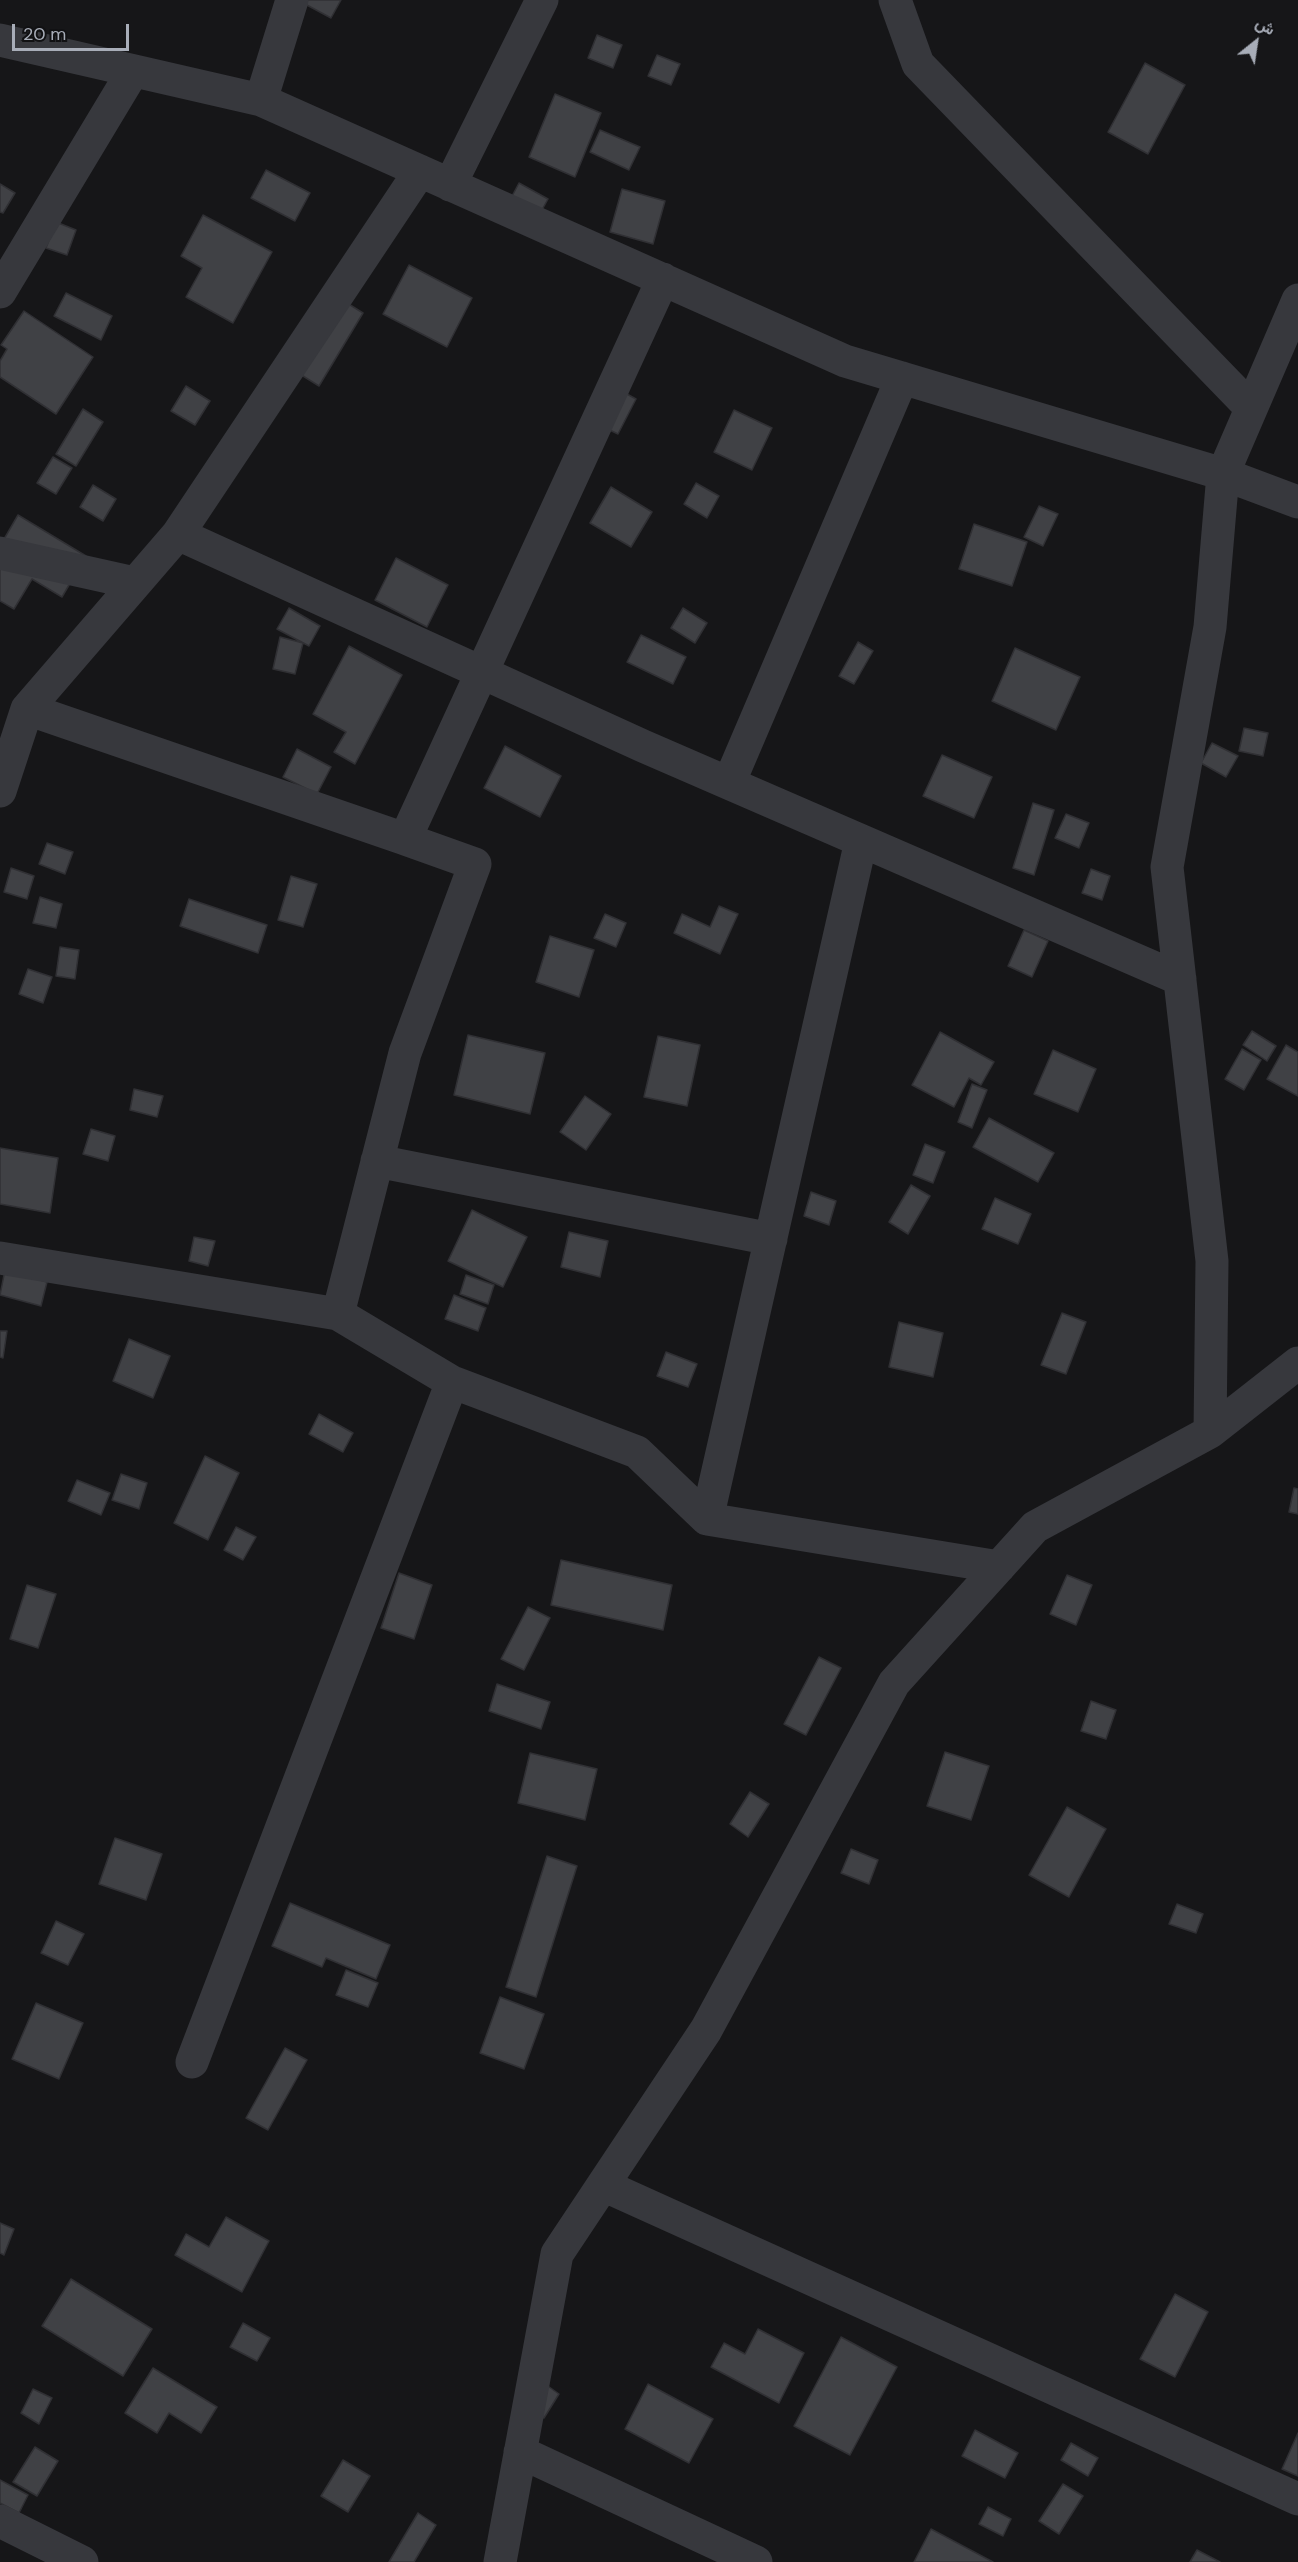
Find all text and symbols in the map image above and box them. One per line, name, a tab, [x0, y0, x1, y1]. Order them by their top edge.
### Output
scale bar	[15, 12, 132, 50]
north arrow	[1226, 12, 1286, 72]
text: ش	[1252, 12, 1279, 40]
text: 20 m	[23, 22, 66, 46]

